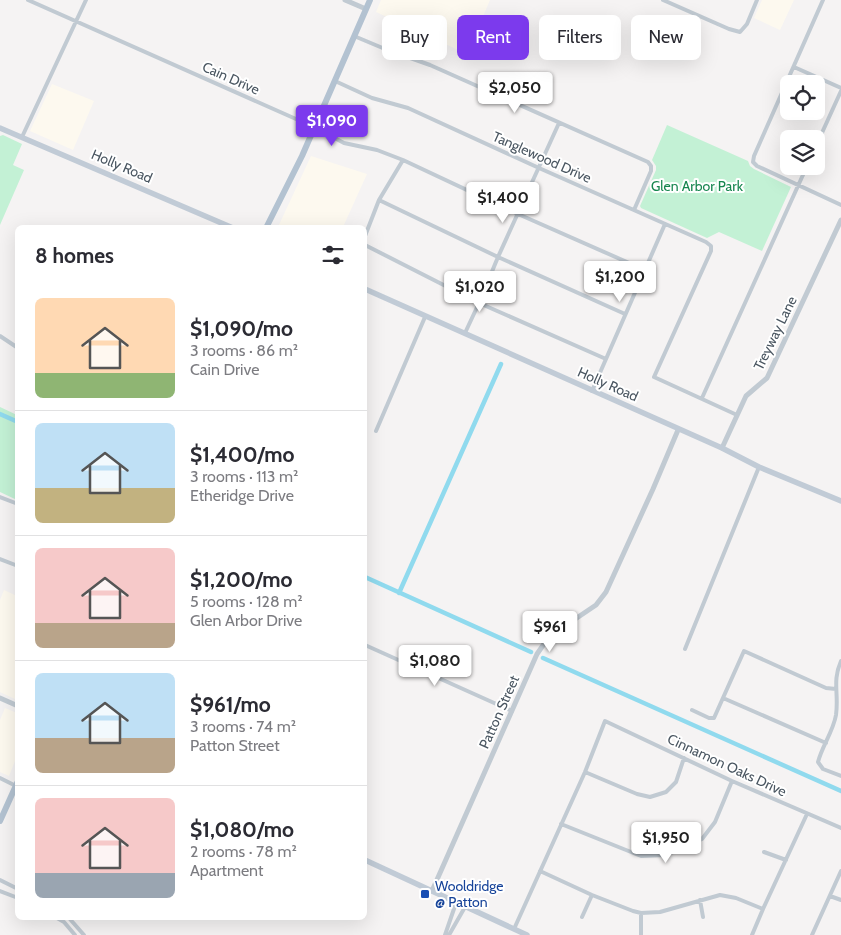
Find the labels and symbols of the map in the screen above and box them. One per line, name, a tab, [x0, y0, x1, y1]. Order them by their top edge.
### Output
street label: Cain Drive	[200, 57, 262, 99]
pin: $2,050	[474, 72, 556, 114]
pin: $1,090	[291, 104, 373, 147]
street label: Tanglewood Drive	[490, 127, 594, 187]
street label: Holly Road	[89, 145, 155, 187]
park label: Glen Arbor Park	[651, 177, 744, 195]
pin: $1,400	[462, 182, 544, 224]
pin: $1,200	[579, 260, 661, 303]
pin: $1,020	[439, 270, 521, 313]
street label: Treyway Lane	[749, 293, 801, 373]
street label: Holly Road	[575, 363, 641, 405]
pin: $961	[520, 610, 580, 653]
pin: $1,080	[394, 644, 476, 687]
street label: Patton Street	[475, 672, 523, 751]
street label: Cinnamon Oaks Drive	[665, 730, 789, 800]
pin: $1,950	[625, 822, 707, 864]
place label: Wooldridge @ Patton	[435, 877, 503, 911]
marker: Wooldridge @ Patton	[419, 888, 431, 900]

